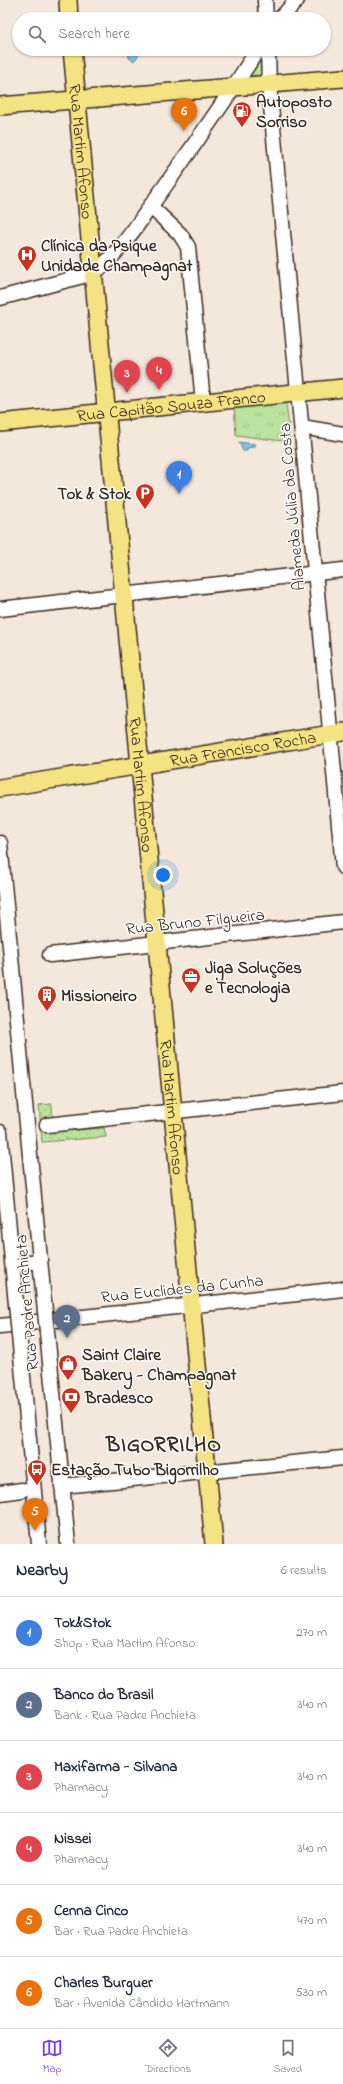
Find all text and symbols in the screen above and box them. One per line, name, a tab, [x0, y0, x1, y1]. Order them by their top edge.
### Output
search box	[12, 12, 331, 56]
icon: search	[26, 23, 48, 45]
text: Search here	[58, 23, 130, 45]
street label: Rua Martim Afonso	[61, 83, 99, 221]
place label: Autoposto Sorriso	[256, 90, 332, 135]
pin: 6	[171, 98, 197, 131]
fuel station icon: Autoposto Sorriso	[231, 100, 253, 128]
place label: Clínica da Psique Unidade Champagnat	[41, 234, 193, 281]
hospital icon: Clínica da Psique Unidade Champagnat	[16, 244, 38, 272]
pin: 4	[146, 357, 172, 390]
pin: 3	[114, 360, 140, 393]
street label: Rua Capitão Souza Franco	[76, 385, 267, 429]
street label: Alameda Júlia da Costa	[273, 422, 312, 592]
pin: 1	[166, 461, 192, 494]
place label: Tok & Stok	[57, 482, 132, 507]
parking icon: Tok & Stok	[134, 482, 156, 510]
street label: Rua Martim Afonso	[122, 716, 159, 854]
street label: Rua Francisco Rocha	[168, 726, 318, 774]
your location	[153, 865, 173, 885]
street label: Rua Bruno Filgueira	[124, 903, 266, 944]
place label: Jiga Soluções e Tecnologia	[205, 956, 302, 1003]
office icon: Jiga Soluções e Tecnologia	[180, 966, 202, 994]
building icon: Missioneiro	[36, 984, 58, 1012]
place label: Missioneiro	[61, 984, 137, 1009]
street label: Rua Martim Afonso	[152, 1039, 190, 1176]
street label: Rua Padre Anchieta	[9, 1233, 46, 1372]
street label: Rua Euclides da Cunha	[99, 1269, 265, 1310]
pin: 2	[54, 1305, 80, 1338]
place label: Saint Claire Bakery - Champagnat	[81, 1343, 237, 1390]
shop icon: Saint Claire Bakery - Champagnat	[57, 1353, 79, 1381]
bank icon: Bradesco	[60, 1386, 82, 1414]
place label: Bradesco	[84, 1386, 153, 1411]
district label: BIGORRILHO	[105, 1431, 222, 1461]
bus stop icon: Estação Tubo Bigorrilho	[26, 1458, 48, 1486]
place label: Estação Tubo Bigorrilho	[51, 1458, 219, 1485]
pin: 5	[22, 1498, 48, 1531]
text: Nearby	[16, 1558, 68, 1583]
text: 6 results	[281, 1561, 327, 1580]
text: Tok&Stok	[54, 1612, 111, 1634]
text: 1	[27, 1623, 31, 1642]
text: 270 m	[296, 1623, 327, 1642]
text: Shop · Rua Martim Afonso	[54, 1634, 195, 1653]
text: Banco do Brasil	[54, 1684, 153, 1706]
text: 2	[26, 1695, 32, 1714]
text: 340 m	[297, 1695, 327, 1714]
text: Bank · Rua Padre Anchieta	[54, 1706, 196, 1725]
text: Maxifarma - Silvana	[54, 1756, 177, 1778]
text: 3	[26, 1767, 32, 1786]
text: 340 m	[297, 1767, 327, 1786]
text: Pharmacy	[54, 1778, 108, 1797]
text: Nissei	[54, 1828, 92, 1850]
text: 4	[26, 1839, 32, 1858]
text: 340 m	[297, 1839, 327, 1858]
text: Pharmacy	[54, 1850, 108, 1869]
text: Cenna Cinco	[54, 1900, 128, 1922]
text: 5	[25, 1911, 33, 1930]
text: 470 m	[297, 1911, 327, 1930]
text: Bar · Rua Padre Anchieta	[54, 1922, 188, 1941]
text: Charles Burguer	[54, 1972, 153, 1994]
text: 6	[26, 1983, 32, 2002]
text: 530 m	[295, 1983, 327, 2002]
text: Bar · Avenida Cândido Hartmann	[54, 1994, 229, 2013]
tab: Map	[41, 2037, 63, 2077]
tab: Directions	[145, 2037, 191, 2077]
tab: Saved	[273, 2037, 302, 2077]

